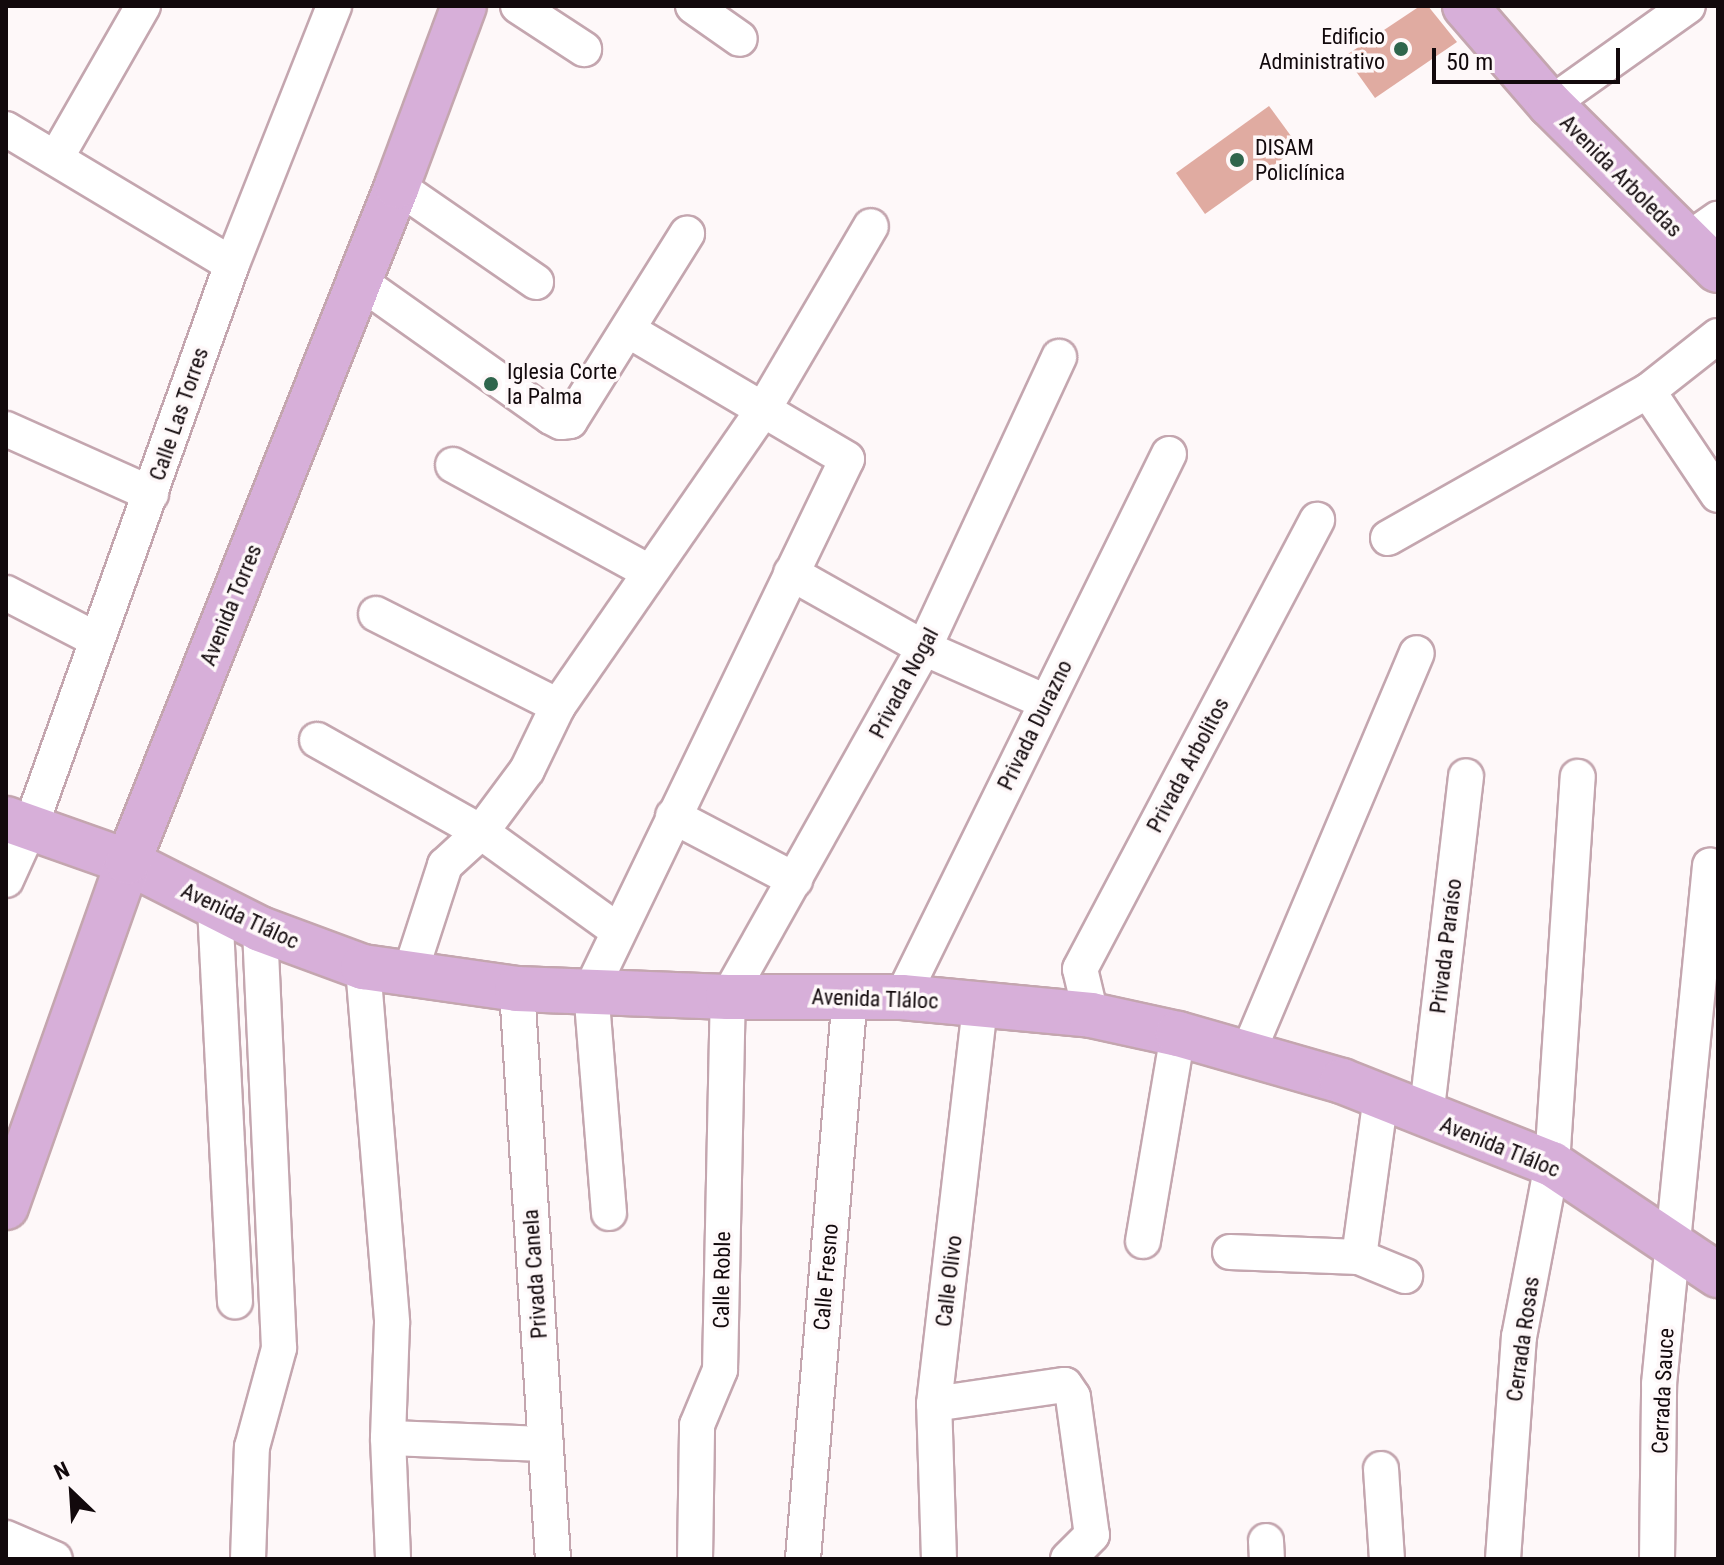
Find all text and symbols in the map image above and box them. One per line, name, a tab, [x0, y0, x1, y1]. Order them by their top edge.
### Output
place label: Edificio Administrativo	[1259, 23, 1385, 74]
scale bar	[1436, 32, 1624, 82]
marker: Edificio Administrativo	[1392, 40, 1410, 58]
text: 50 m	[1446, 48, 1493, 76]
street label: Avenida Arboledas	[1554, 109, 1688, 243]
place label: DISAM Policlínica	[1255, 134, 1345, 186]
marker: DISAM Policlínica	[1226, 149, 1248, 171]
street label: Calle Las Torres	[144, 344, 214, 484]
place label: Iglesia Corte la Palma	[507, 358, 617, 410]
marker: Iglesia Corte la Palma	[482, 375, 500, 393]
street label: Avenida Torres	[195, 540, 267, 670]
street label: Privada Nogal	[864, 623, 944, 743]
street label: Privada Durazno	[992, 656, 1078, 794]
street label: Privada Arbolitos	[1141, 693, 1235, 837]
street label: Avenida Tláloc	[177, 877, 303, 955]
street label: Privada Paraíso	[1425, 877, 1467, 1015]
street label: Avenida Tláloc	[811, 984, 939, 1014]
street label: Avenida Tláloc	[1436, 1111, 1564, 1183]
street label: Privada Canela	[517, 1208, 553, 1340]
street label: Calle Fresno	[808, 1222, 844, 1332]
street label: Calle Roble	[708, 1231, 736, 1329]
street label: Calle Olivo	[930, 1234, 968, 1328]
street label: Cerrada Rosas	[1501, 1275, 1545, 1403]
street label: Cerrada Sauce	[1647, 1327, 1679, 1455]
north arrow	[32, 1453, 112, 1533]
text: N	[50, 1457, 73, 1485]

